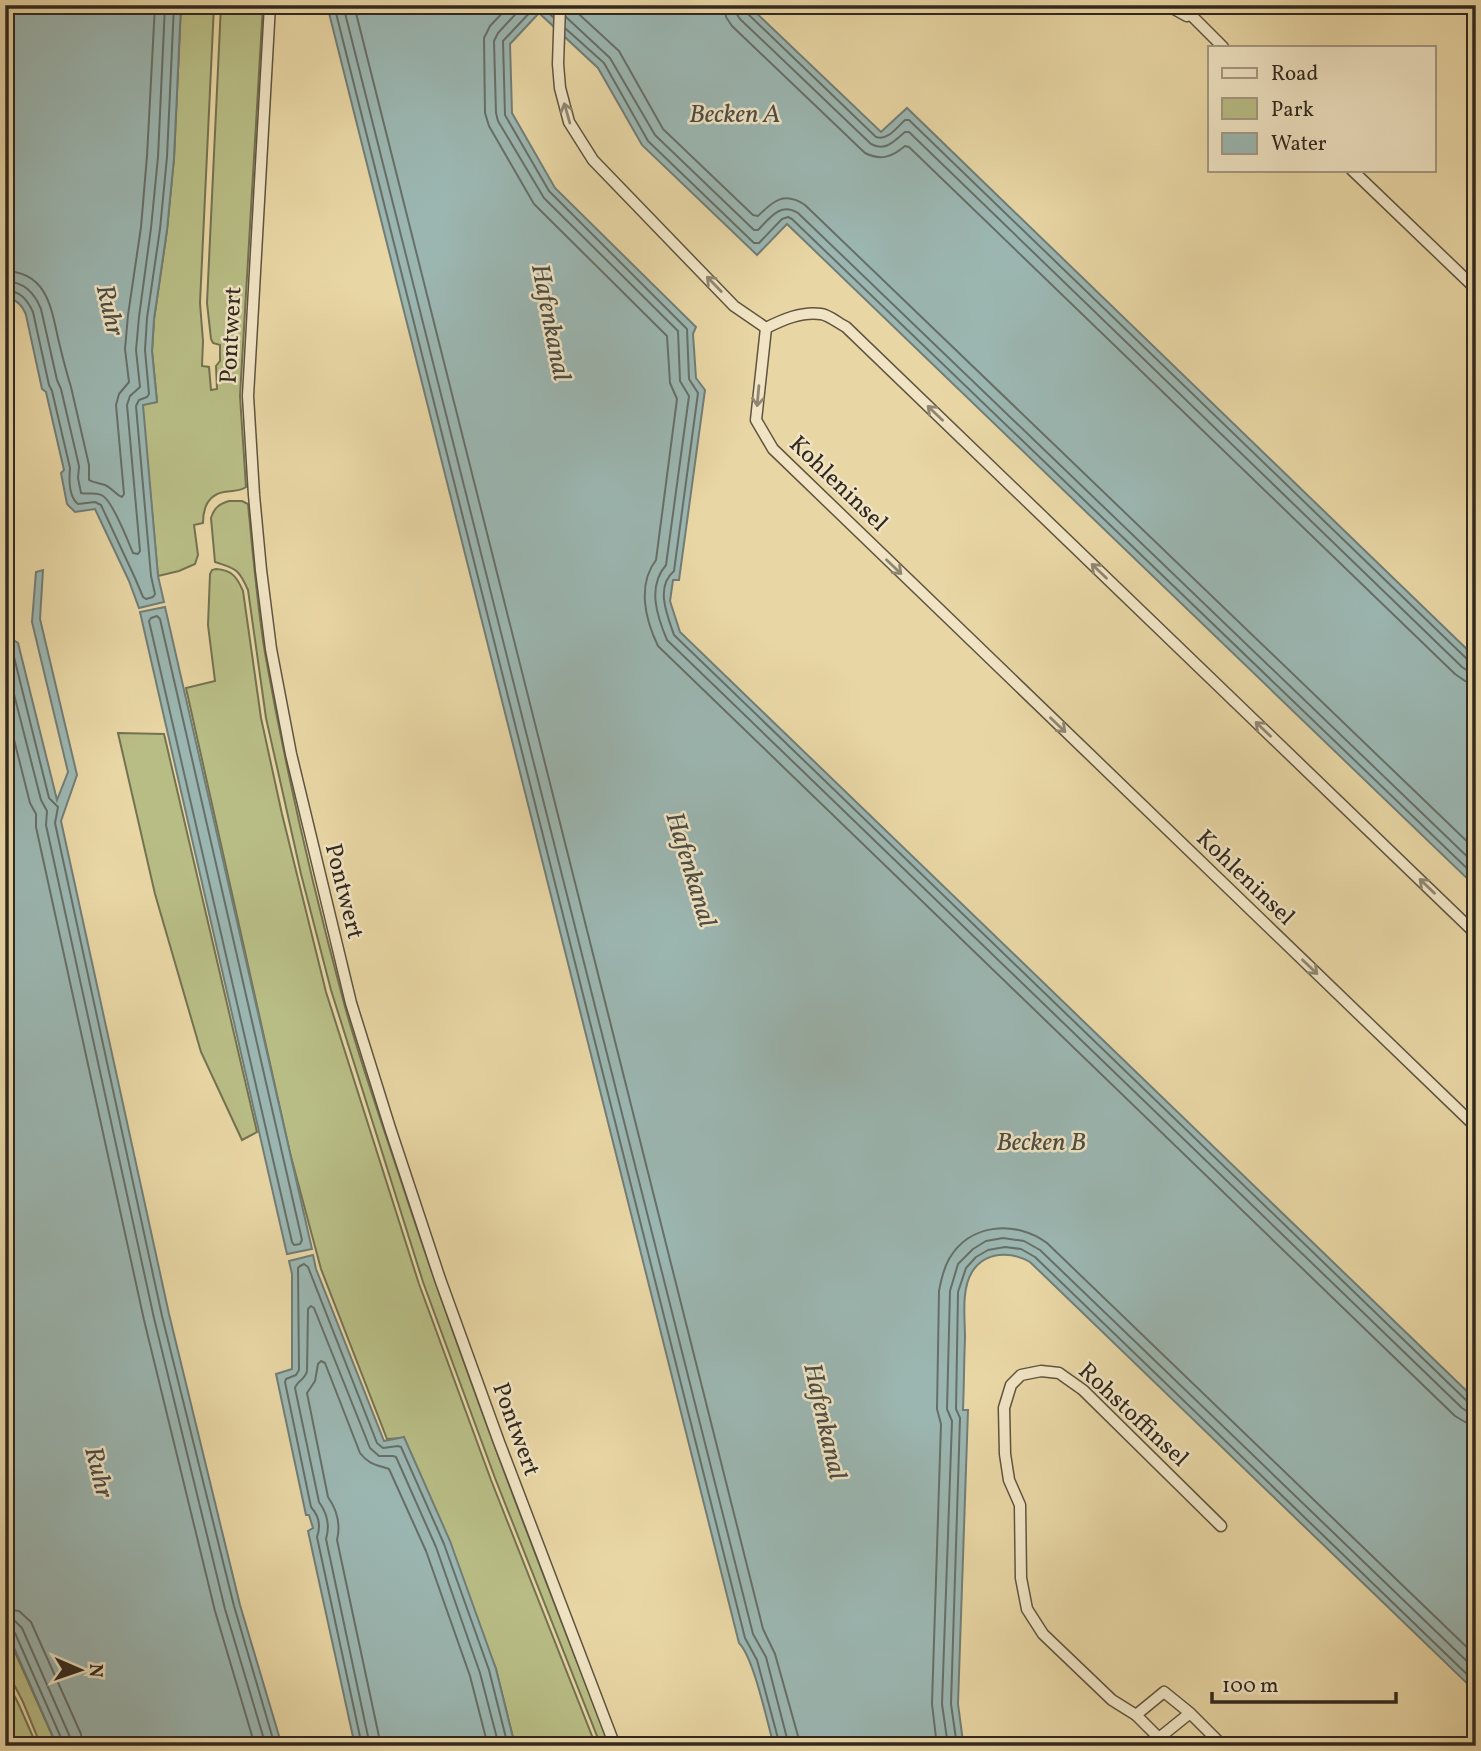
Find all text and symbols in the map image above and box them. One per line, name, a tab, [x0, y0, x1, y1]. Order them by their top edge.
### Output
legend	[1208, 46, 1436, 172]
text: Road	[1271, 60, 1318, 89]
text: Park	[1271, 96, 1314, 125]
water label: Becken A	[689, 97, 781, 133]
one-way arrow	[560, 102, 573, 124]
text: Water	[1271, 130, 1327, 159]
water label: Hafenkanal	[521, 261, 579, 385]
one-way arrow	[705, 276, 722, 293]
water label: Ruhr	[86, 281, 132, 340]
street label: Pontwert	[212, 286, 252, 385]
one-way arrow	[751, 384, 764, 406]
one-way arrow	[927, 404, 944, 421]
street label: Kohleninsel	[781, 429, 895, 540]
one-way arrow	[886, 558, 903, 575]
one-way arrow	[1091, 562, 1108, 579]
one-way arrow	[1049, 716, 1066, 733]
one-way arrow	[1255, 720, 1272, 737]
water label: Hafenkanal	[656, 808, 725, 932]
street label: Kohleninsel	[1188, 823, 1302, 934]
street label: Pontwert	[315, 840, 371, 943]
one-way arrow	[1418, 878, 1435, 895]
one-way arrow	[1301, 959, 1318, 976]
water label: Becken B	[996, 1125, 1086, 1161]
street label: Rohstoffinsel	[1070, 1355, 1195, 1476]
water label: Hafenkanal	[793, 1360, 855, 1484]
street label: Pontwert	[483, 1378, 548, 1481]
water label: Ruhr	[74, 1443, 122, 1502]
north arrow	[46, 1636, 116, 1706]
scale bar	[1212, 1660, 1395, 1704]
text: N	[82, 1663, 108, 1678]
text: 100 m	[1222, 1672, 1279, 1701]

